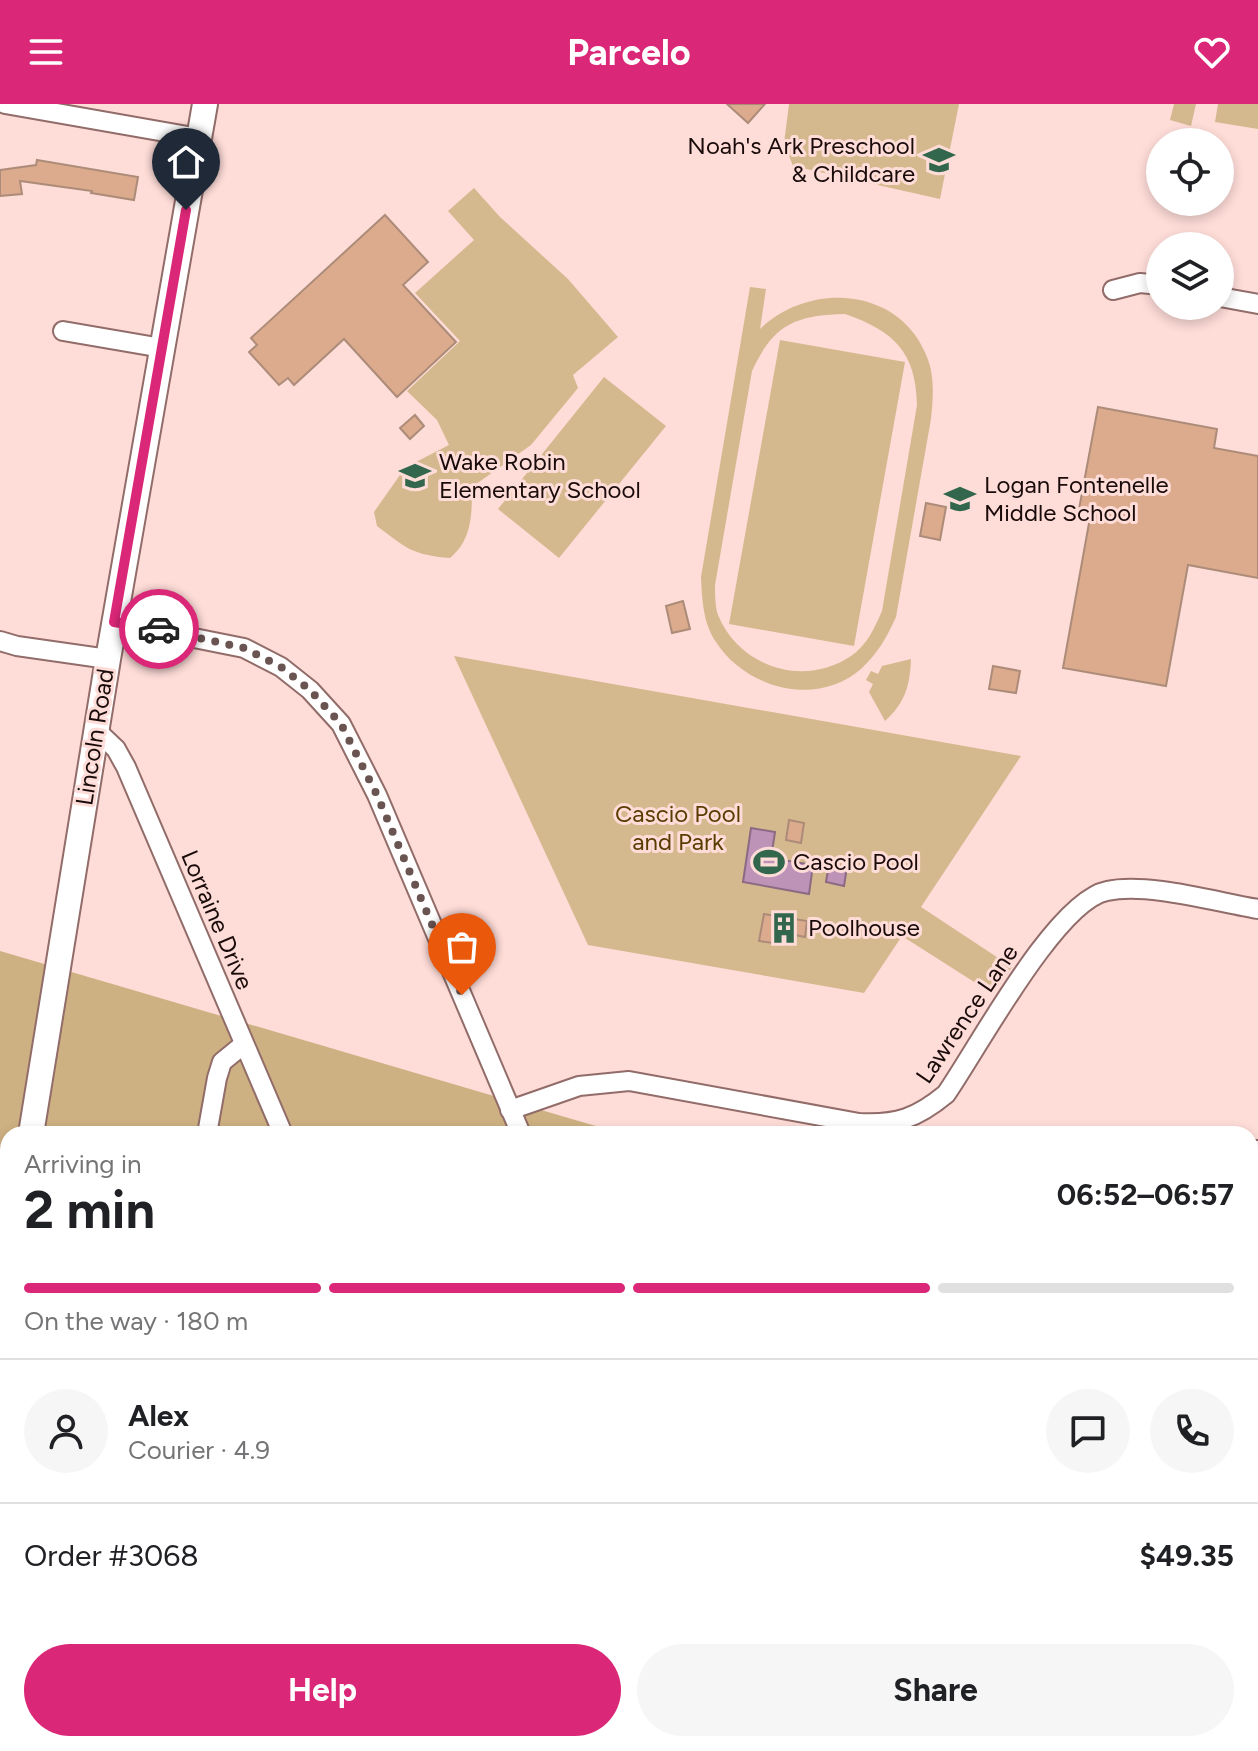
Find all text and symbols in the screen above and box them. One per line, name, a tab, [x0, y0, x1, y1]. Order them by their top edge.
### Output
icon: menu	[24, 30, 68, 74]
icon: heart	[1190, 30, 1234, 74]
text: Parcelo	[567, 31, 691, 74]
pin	[152, 128, 220, 210]
map controls	[1146, 128, 1234, 320]
button: locate	[1146, 128, 1234, 216]
place label: Noah's Ark Preschool & Childcare	[687, 131, 915, 188]
icon: home	[164, 140, 208, 184]
school or university icon: Noah's Ark Preschool & Childcare	[922, 143, 956, 177]
button: layers	[1146, 232, 1234, 320]
place label: Wake Robin Elementary School	[439, 447, 641, 504]
school or university icon: Wake Robin Elementary School	[398, 459, 432, 493]
place label: Logan Fontenelle Middle School	[984, 470, 1169, 527]
school or university icon: Logan Fontenelle Middle School	[943, 482, 977, 516]
courier	[119, 589, 199, 669]
icon: car	[137, 607, 181, 651]
street label: Lincoln Road	[69, 666, 120, 807]
park label: Cascio Pool and Park	[615, 799, 741, 856]
sports icon: Cascio Pool	[752, 845, 786, 879]
street label: Lorraine Drive	[175, 846, 260, 994]
place label: Cascio Pool	[793, 847, 919, 876]
building icon: Poolhouse	[767, 911, 801, 945]
pin	[428, 913, 496, 995]
place label: Poolhouse	[808, 913, 920, 942]
icon: bag	[440, 925, 484, 969]
street label: Lawrence Lane	[909, 939, 1024, 1089]
text: Arriving in	[24, 1148, 142, 1180]
text: 06:52–06:57	[1057, 1176, 1234, 1213]
text: 2 min	[24, 1179, 155, 1241]
text: On the way · 180 m	[24, 1305, 248, 1337]
button: person	[24, 1389, 108, 1473]
button: chat	[1046, 1389, 1130, 1473]
button: phone	[1150, 1389, 1234, 1473]
text: Alex	[128, 1397, 189, 1434]
text: Courier · 4.9	[128, 1434, 270, 1466]
text: Order #3068	[24, 1537, 199, 1574]
text: $49.35	[1139, 1537, 1234, 1574]
button: Help	[24, 1644, 621, 1736]
button: Share	[637, 1644, 1234, 1736]

